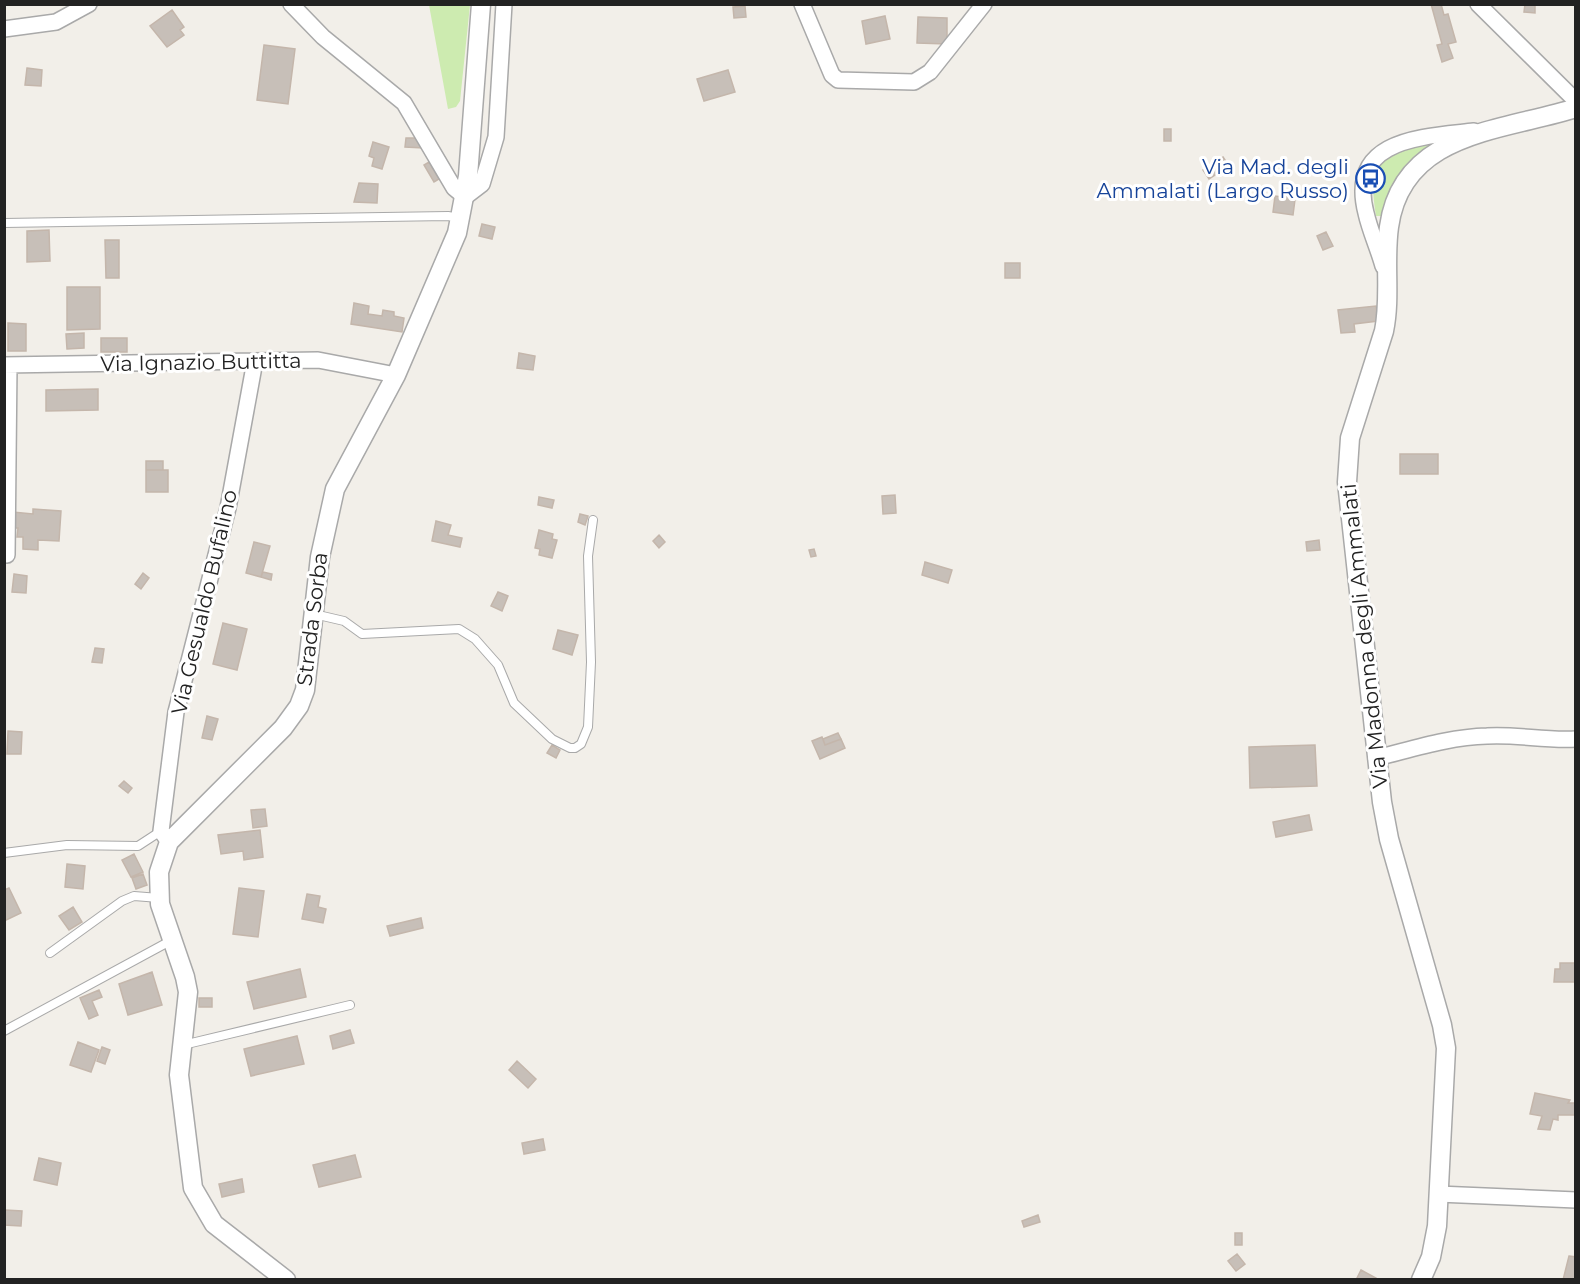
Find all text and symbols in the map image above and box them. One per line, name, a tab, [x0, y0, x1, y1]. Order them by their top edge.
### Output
place label: Via Mad. degli Ammalati (Largo Russo)	[1097, 154, 1349, 203]
bus stop icon: Via Mad. degli Ammalati (Largo Russo)	[1354, 162, 1386, 194]
street label: Via Ignazio Buttitta	[100, 348, 302, 376]
street label: Via Madonna degli Ammalati	[1336, 482, 1392, 790]
street label: Via Gesualdo Bufalino	[166, 487, 242, 717]
street label: Strada Sorba	[291, 551, 333, 687]

